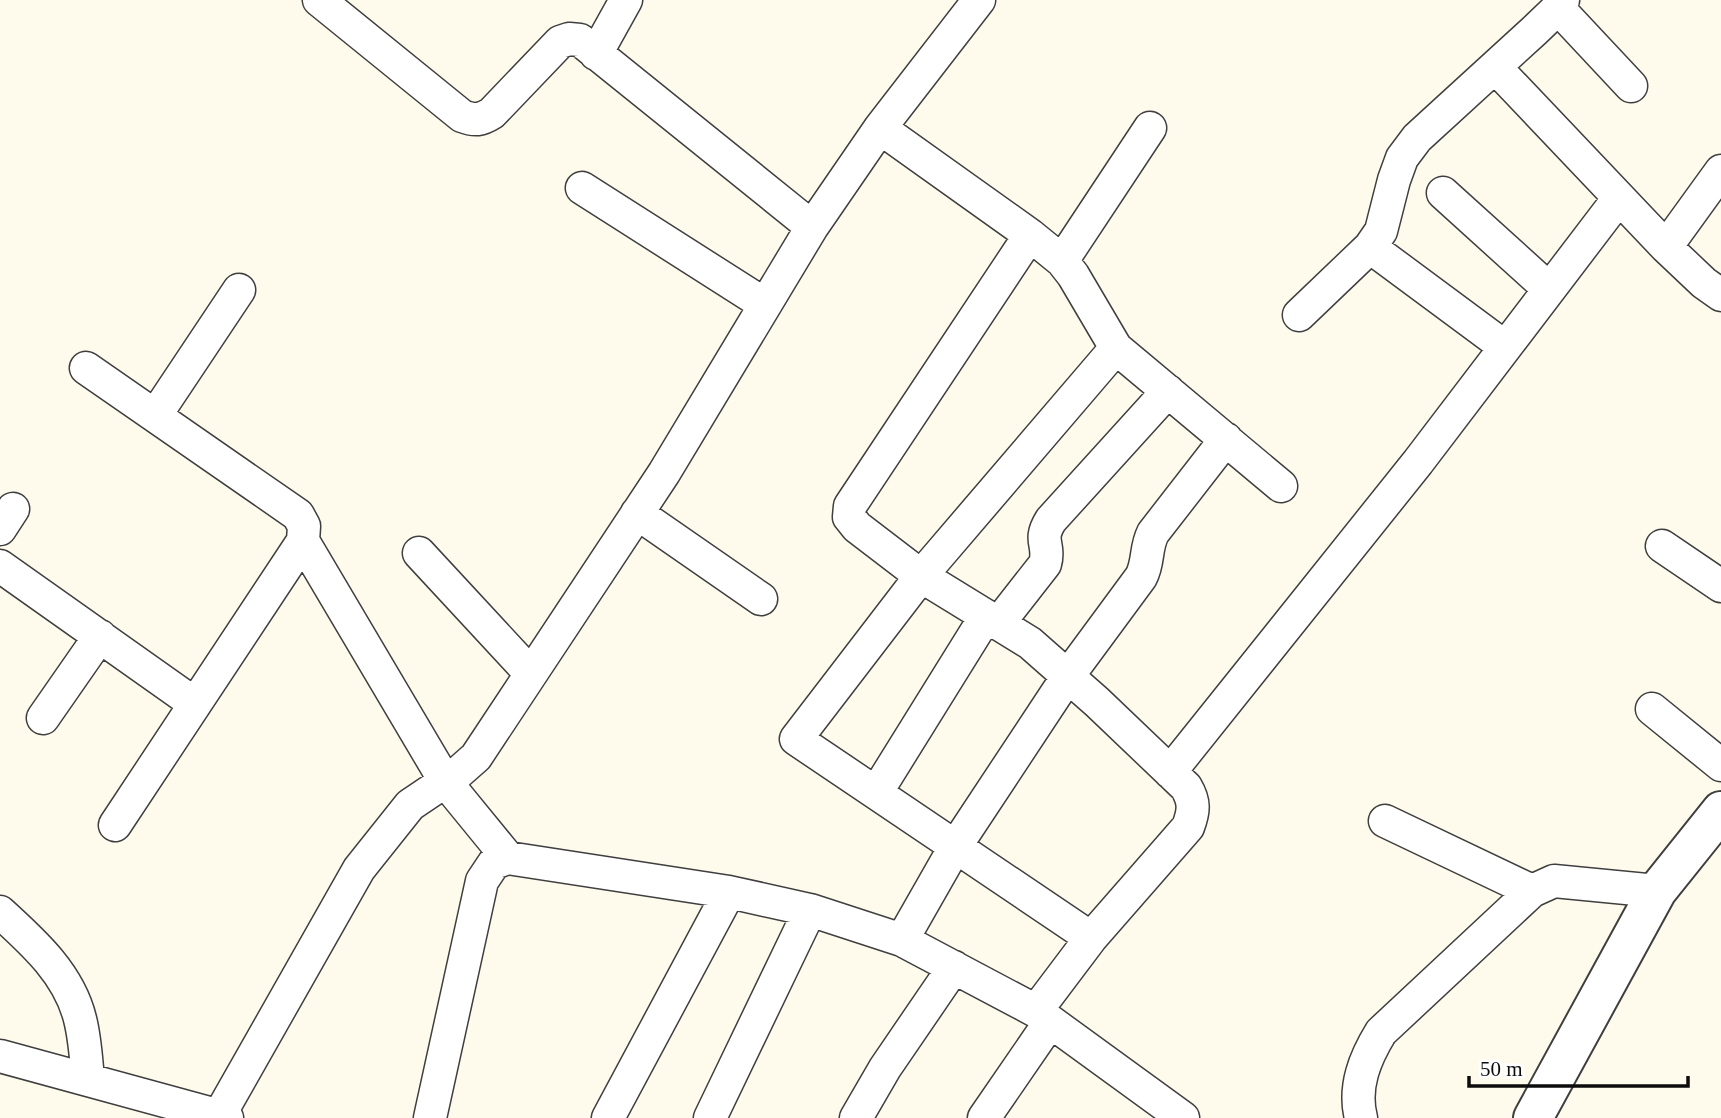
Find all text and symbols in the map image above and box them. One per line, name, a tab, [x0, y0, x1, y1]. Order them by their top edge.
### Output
scale bar	[1469, 1044, 1688, 1088]
text: 50 m	[1480, 1057, 1523, 1081]

